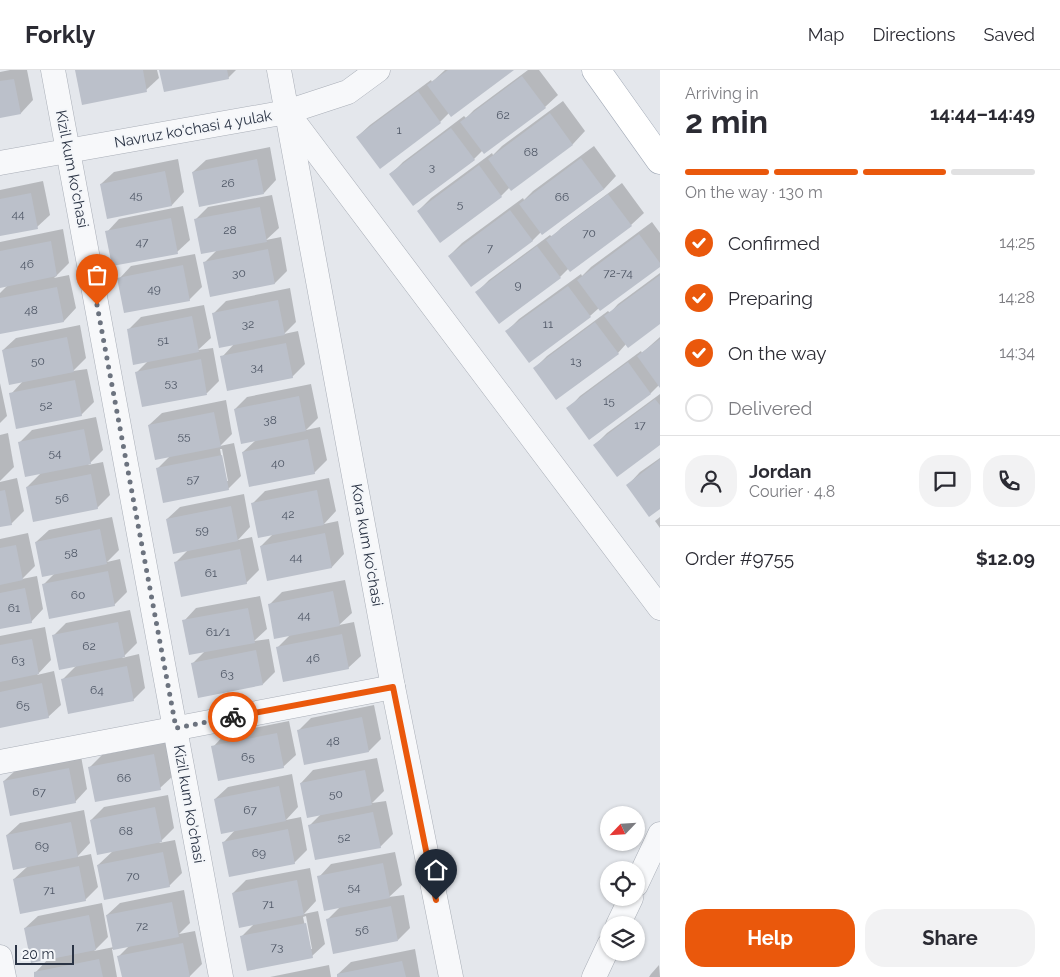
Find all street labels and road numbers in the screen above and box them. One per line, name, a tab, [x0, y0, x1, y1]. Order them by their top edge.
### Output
street label: Navruz ko'chasi 4 yulak	[113, 106, 273, 152]
street label: Kizil kum ko'chasi	[52, 108, 92, 230]
street label: Kora kum ko'chasi	[347, 482, 387, 608]
street label: Kizil kum ko'chasi	[170, 743, 208, 865]

